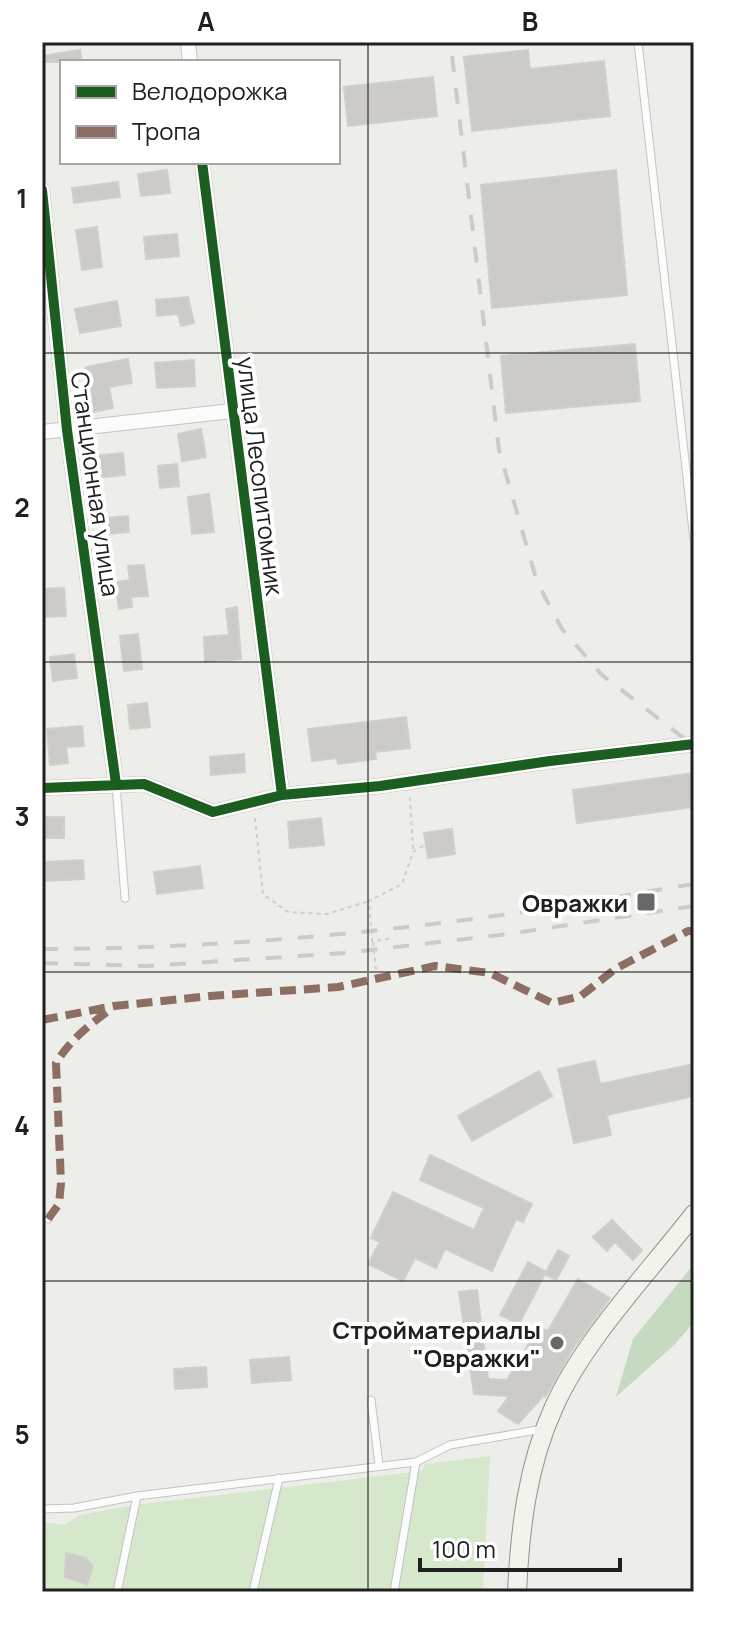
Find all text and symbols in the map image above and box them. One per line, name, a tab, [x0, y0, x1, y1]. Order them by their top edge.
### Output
text: A	[197, 3, 215, 39]
text: B	[522, 3, 538, 39]
legend	[60, 60, 340, 164]
text: Велодорожка	[132, 74, 287, 107]
text: Тропа	[132, 114, 201, 147]
text: 1	[16, 180, 28, 216]
street label: улица Лесопитомник	[230, 355, 292, 598]
street label: Станционная улица	[64, 370, 128, 598]
text: 2	[14, 489, 30, 525]
text: 3	[14, 798, 30, 834]
place label: Овражки	[522, 886, 628, 919]
marker: Овражки	[635, 891, 657, 913]
text: 4	[14, 1107, 30, 1143]
place label: Стройматериалы "Овражки"	[332, 1313, 541, 1374]
marker: Стройматериалы "Овражки"	[548, 1334, 566, 1352]
text: 5	[14, 1416, 30, 1452]
scale bar	[420, 1522, 620, 1572]
text: 100 m	[432, 1532, 496, 1565]

